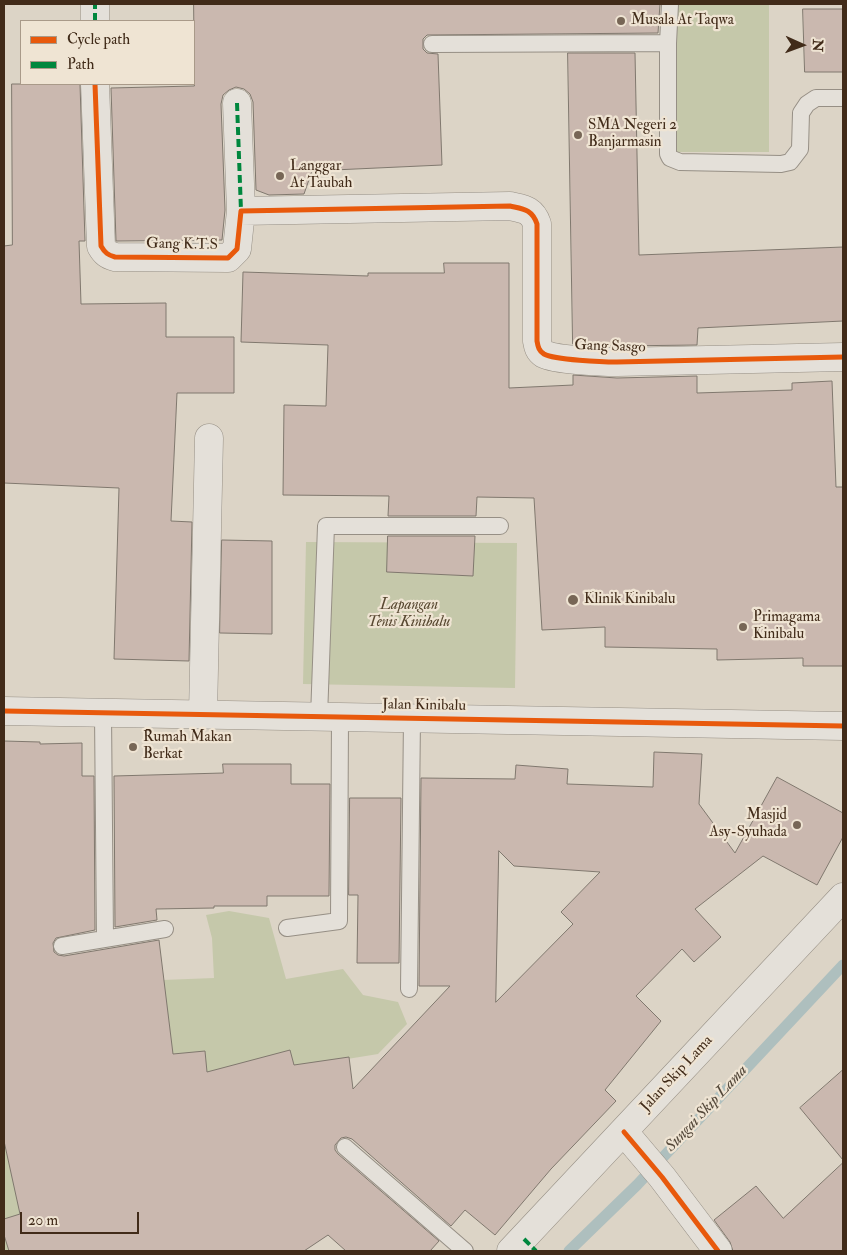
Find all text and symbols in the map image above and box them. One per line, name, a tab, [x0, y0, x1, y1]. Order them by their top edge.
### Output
place label: Musala At Taqwa	[631, 12, 734, 30]
marker: Musala At Taqwa	[615, 15, 627, 27]
legend	[20, 20, 195, 85]
north arrow	[777, 20, 827, 70]
text: Cycle path	[67, 30, 130, 49]
text: N	[809, 39, 826, 52]
text: Path	[67, 55, 94, 74]
place label: SMA Negeri 2 Banjarmasin	[588, 117, 677, 152]
marker: SMA Negeri 2 Banjarmasin	[572, 129, 584, 141]
place label: Langgar At Taubah	[290, 158, 352, 193]
marker: Langgar At Taubah	[274, 170, 286, 182]
street label: Gang K.T.S	[146, 235, 218, 255]
street label: Gang Sasgo	[574, 337, 646, 357]
place label: Klinik Kinibalu	[584, 591, 676, 609]
marker: Klinik Kinibalu	[566, 593, 580, 607]
park label: Lapangan Tenis Kinibalu	[368, 597, 450, 632]
place label: Primagama Kinibalu	[753, 609, 820, 644]
marker: Primagama Kinibalu	[737, 621, 749, 633]
street label: Jalan Kinibalu	[382, 696, 466, 716]
place label: Rumah Makan Berkat	[143, 729, 232, 764]
marker: Rumah Makan Berkat	[127, 741, 139, 753]
place label: Masjid Asy-Syuhada	[709, 807, 787, 842]
marker: Masjid Asy-Syuhada	[791, 819, 803, 831]
street label: Jalan Skip Lama	[637, 1032, 717, 1116]
water label: Sungai Skip Lama	[662, 1062, 752, 1156]
scale bar	[22, 1202, 141, 1234]
text: 20 m	[28, 1211, 58, 1230]

